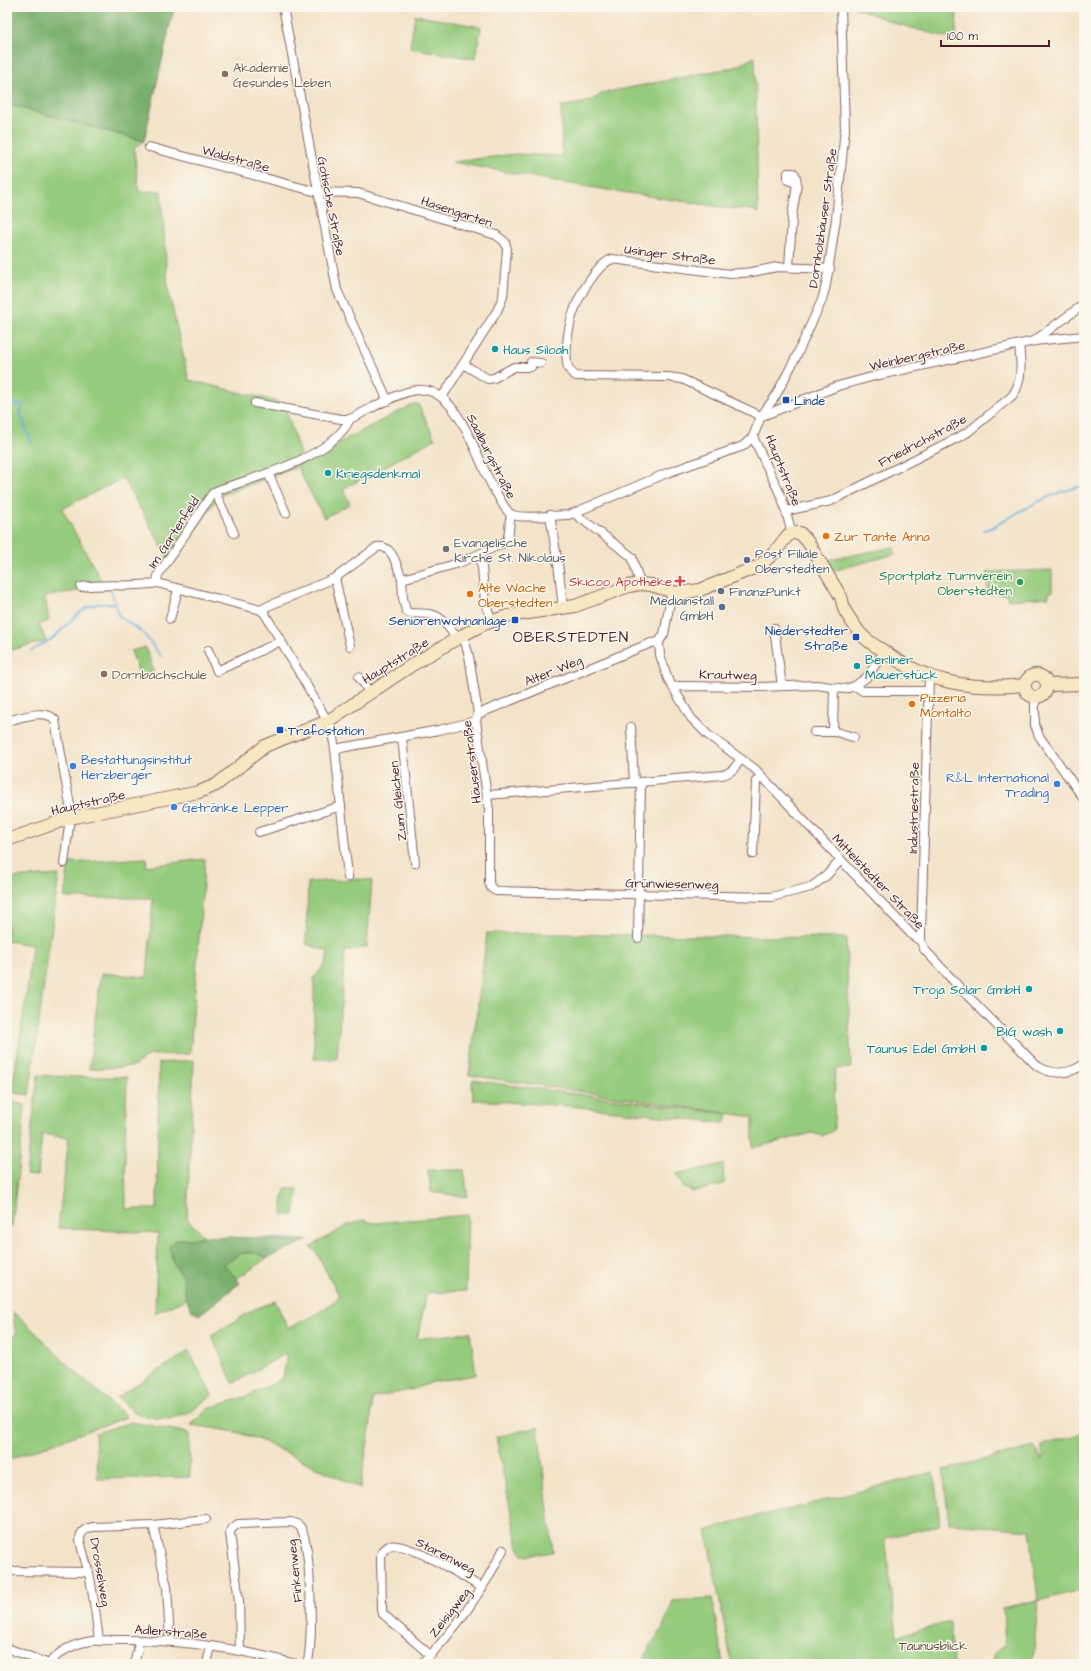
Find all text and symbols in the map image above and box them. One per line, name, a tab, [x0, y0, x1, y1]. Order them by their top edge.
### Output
scale bar	[941, 22, 1049, 48]
text: 100 m	[947, 28, 978, 45]
place label: Akademie Gesundes Leben	[233, 59, 331, 92]
marker: Akademie Gesundes Leben	[220, 69, 230, 79]
street label: Waldstraße	[200, 141, 272, 177]
street label: Dornholzhäuser Straße	[804, 147, 842, 289]
street label: Gotische Straße	[313, 155, 349, 257]
street label: Hasengarten	[418, 192, 495, 233]
street label: Usinger Straße	[623, 240, 717, 271]
street label: Weinbergstraße	[868, 336, 967, 377]
place label: Haus Siloah	[503, 341, 569, 359]
marker: Haus Siloah	[490, 344, 500, 354]
place label: Linde	[794, 392, 825, 410]
marker: Linde	[781, 395, 791, 405]
street label: Friedrichstraße	[875, 410, 970, 472]
street label: Saalburgstraße	[461, 411, 520, 503]
street label: Hauptstraße	[761, 432, 806, 509]
place label: Kriegsdenkmal	[336, 465, 420, 484]
marker: Kriegsdenkmal	[323, 468, 333, 478]
street label: Im Gartenfeld	[144, 493, 204, 572]
place label: Zur Tante Anna	[834, 528, 930, 546]
marker: Zur Tante Anna	[821, 531, 831, 541]
place label: Evangelische Kirche St. Nikolaus	[454, 534, 566, 567]
marker: Evangelische Kirche St. Nikolaus	[441, 544, 451, 554]
place label: Post Filiale Oberstedten	[755, 545, 830, 578]
marker: Post Filiale Oberstedten	[742, 555, 752, 565]
place label: Sportplatz Turnverein Oberstedten	[879, 567, 1012, 600]
place label: Skicoo Apotheke	[569, 573, 672, 591]
marker: Skicoo Apotheke	[675, 576, 685, 586]
marker: Sportplatz Turnverein Oberstedten	[1015, 577, 1025, 587]
place label: Alte Wache Oberstedten	[478, 579, 553, 612]
place label: FinanzPunkt	[729, 583, 801, 601]
marker: FinanzPunkt	[716, 586, 726, 596]
marker: Alte Wache Oberstedten	[465, 589, 475, 599]
place label: Mediainstall GmbH	[650, 592, 714, 625]
marker: Mediainstall GmbH	[717, 602, 727, 612]
place label: Seniorenwohnanlage	[389, 612, 507, 631]
marker: Seniorenwohnanlage	[510, 615, 520, 625]
place label: Niederstedter Straße	[765, 622, 848, 655]
district label: OBERSTEDTEN	[513, 627, 629, 648]
marker: Niederstedter Straße	[851, 632, 861, 642]
street label: Hauptstraße	[359, 633, 432, 688]
street label: Alter Weg	[522, 651, 586, 692]
place label: Berliner Mauerstück	[865, 651, 938, 684]
marker: Berliner Mauerstück	[852, 661, 862, 671]
street label: Krautweg	[699, 665, 757, 686]
place label: Dornbachschule	[112, 666, 207, 684]
marker: Dornbachschule	[99, 669, 109, 679]
place label: Pizzeria Montalto	[920, 689, 972, 722]
marker: Pizzeria Montalto	[907, 699, 917, 709]
street label: Häuserstraße	[458, 719, 486, 804]
place label: Trafostation	[288, 722, 365, 740]
marker: Trafostation	[275, 725, 285, 735]
place label: Bestattungsinstitut Herzberger	[81, 751, 193, 785]
street label: Zum Gleichen	[385, 760, 411, 842]
marker: Bestattungsinstitut Herzberger	[68, 761, 78, 771]
street label: Industriestraße	[904, 762, 924, 854]
place label: R&L International Trading	[946, 769, 1049, 803]
marker: R&L International Trading	[1052, 779, 1062, 789]
street label: Hauptstraße	[49, 786, 127, 820]
place label: Getränke Lepper	[182, 799, 289, 817]
marker: Getränke Lepper	[169, 802, 179, 812]
street label: Mittelstedter Straße	[828, 830, 929, 933]
street label: Grünwiesenweg	[625, 874, 719, 895]
place label: Troja Solar GmbH	[913, 981, 1021, 999]
marker: Troja Solar GmbH	[1024, 984, 1034, 994]
place label: BIG wash	[996, 1023, 1053, 1041]
marker: BIG wash	[1055, 1026, 1065, 1036]
place label: Taunus Edel GmbH	[867, 1040, 976, 1058]
marker: Taunus Edel GmbH	[979, 1043, 989, 1053]
street label: Starenweg	[412, 1533, 479, 1580]
street label: Drosselweg	[84, 1536, 115, 1608]
street label: Finkenweg	[283, 1538, 308, 1603]
street label: Zeisigweg	[425, 1584, 476, 1642]
street label: Adlerstraße	[134, 1620, 208, 1644]
park label: Taunusblick	[899, 1637, 967, 1655]

